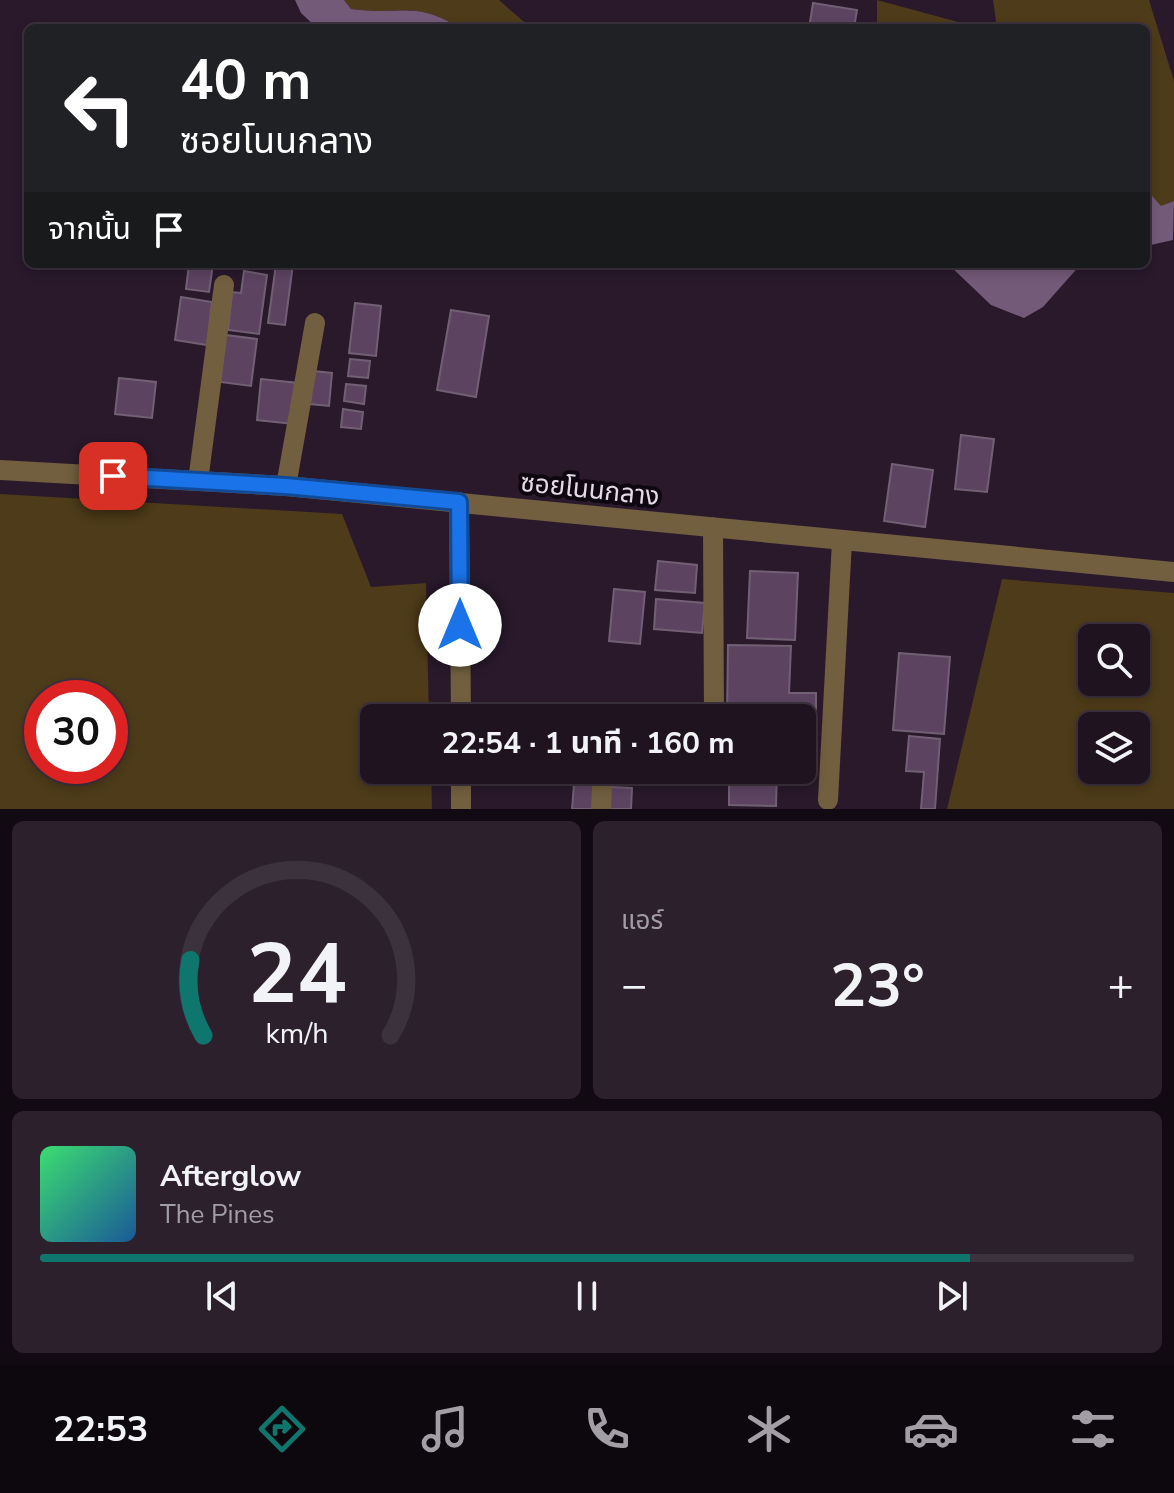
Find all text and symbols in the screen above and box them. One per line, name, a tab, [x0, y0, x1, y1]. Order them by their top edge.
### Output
text: 40 m	[180, 42, 311, 119]
icon: left	[48, 56, 152, 160]
text: ซอยโนนกลาง	[180, 117, 373, 166]
icon: arrive	[147, 208, 191, 252]
text: จากนั้น	[48, 209, 131, 250]
pin	[79, 442, 147, 510]
icon: arrive	[91, 454, 135, 498]
street label: ซอยโนนกลาง	[519, 465, 661, 514]
position arrow	[418, 583, 502, 667]
map controls	[1078, 624, 1150, 784]
button: search	[1078, 624, 1150, 696]
speed limit sign: 30	[24, 680, 128, 784]
button: layers	[1078, 712, 1150, 784]
text: 22:54 · 1 นาที · 160 m	[442, 723, 734, 764]
text: แอร์	[621, 903, 663, 938]
text: 24	[247, 918, 346, 1031]
text: 23°	[830, 945, 925, 1027]
text: −	[621, 956, 647, 1016]
text: +	[1108, 956, 1134, 1016]
text: km/h	[265, 1014, 328, 1053]
text: Afterglow	[160, 1156, 301, 1197]
text: The Pines	[160, 1197, 275, 1232]
icon: previous	[200, 1274, 244, 1318]
icon: pause	[565, 1274, 609, 1318]
icon: next	[930, 1274, 974, 1318]
icon: directions	[254, 1401, 310, 1457]
icon: music	[417, 1401, 473, 1457]
icon: phone	[579, 1401, 635, 1457]
icon: climate	[741, 1401, 797, 1457]
icon: car	[903, 1401, 959, 1457]
icon: filters	[1065, 1401, 1121, 1457]
text: 22:53	[53, 1405, 148, 1454]

